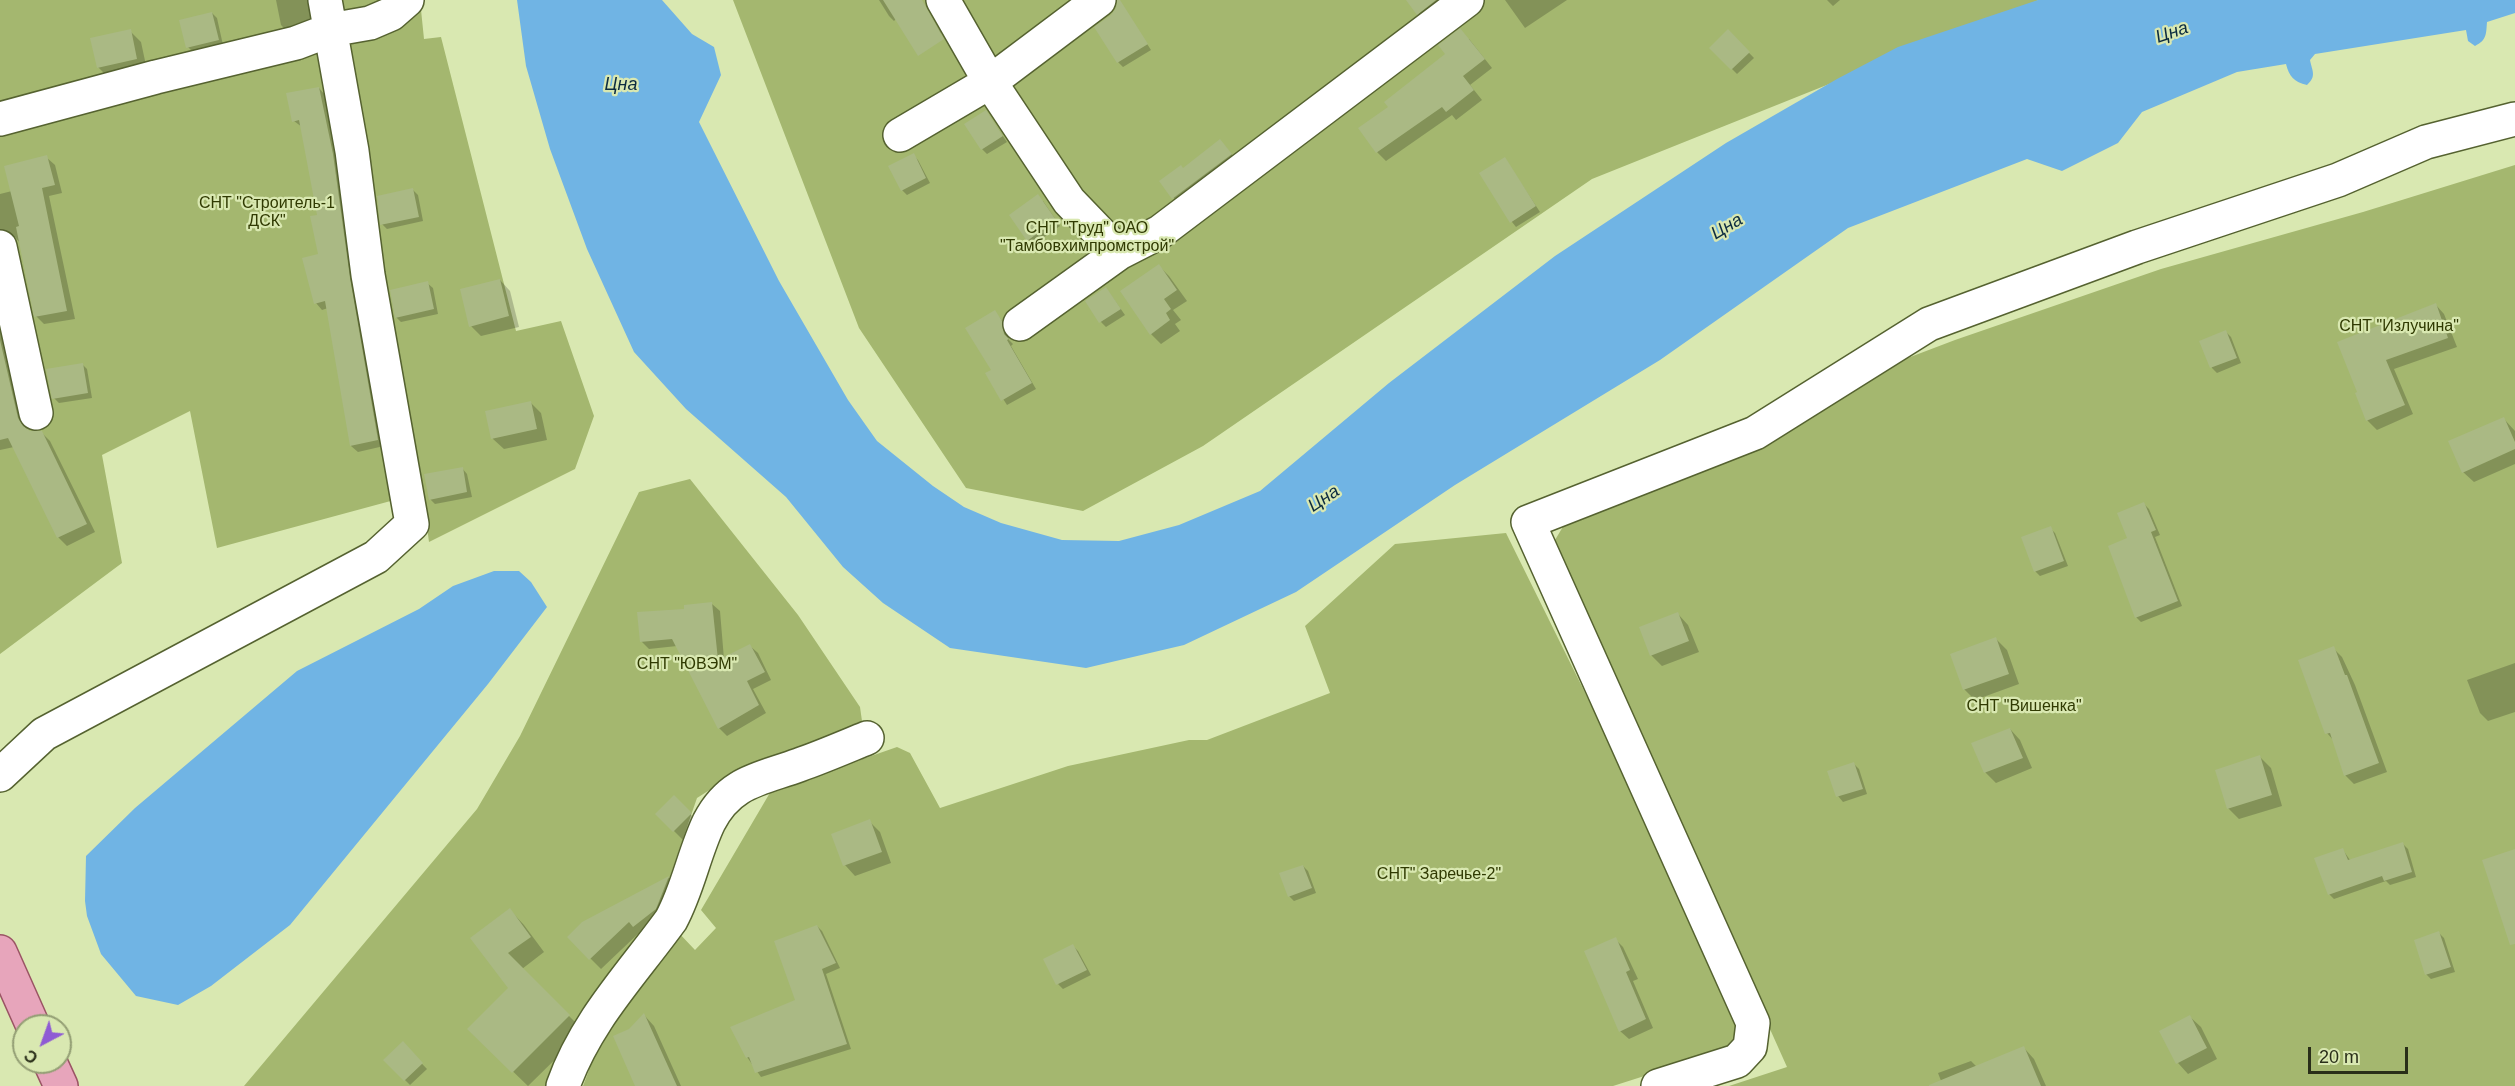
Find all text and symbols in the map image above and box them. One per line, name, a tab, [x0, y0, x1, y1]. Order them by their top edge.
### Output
water label: Цна	[2153, 17, 2191, 49]
water label: Цна	[604, 74, 638, 96]
park label: СНТ "Строитель-1 ДСК"	[199, 194, 335, 232]
water label: Цна	[1707, 209, 1747, 245]
park label: СНТ "Труд" ОАО "Тамбовхимпромстрой"	[1000, 219, 1174, 257]
park label: СНТ "Излучина"	[2339, 317, 2459, 337]
water label: Цна	[1304, 481, 1344, 517]
park label: СНТ "ЮВЭМ"	[637, 655, 737, 675]
park label: СНТ "Вишенка"	[1966, 697, 2082, 717]
park label: СНТ" Заречье-2"	[1377, 865, 1501, 885]
north arrow	[12, 1014, 72, 1074]
scale bar	[2311, 1035, 2412, 1073]
text: С	[21, 1046, 41, 1067]
text: 20 m	[2319, 1047, 2359, 1067]

